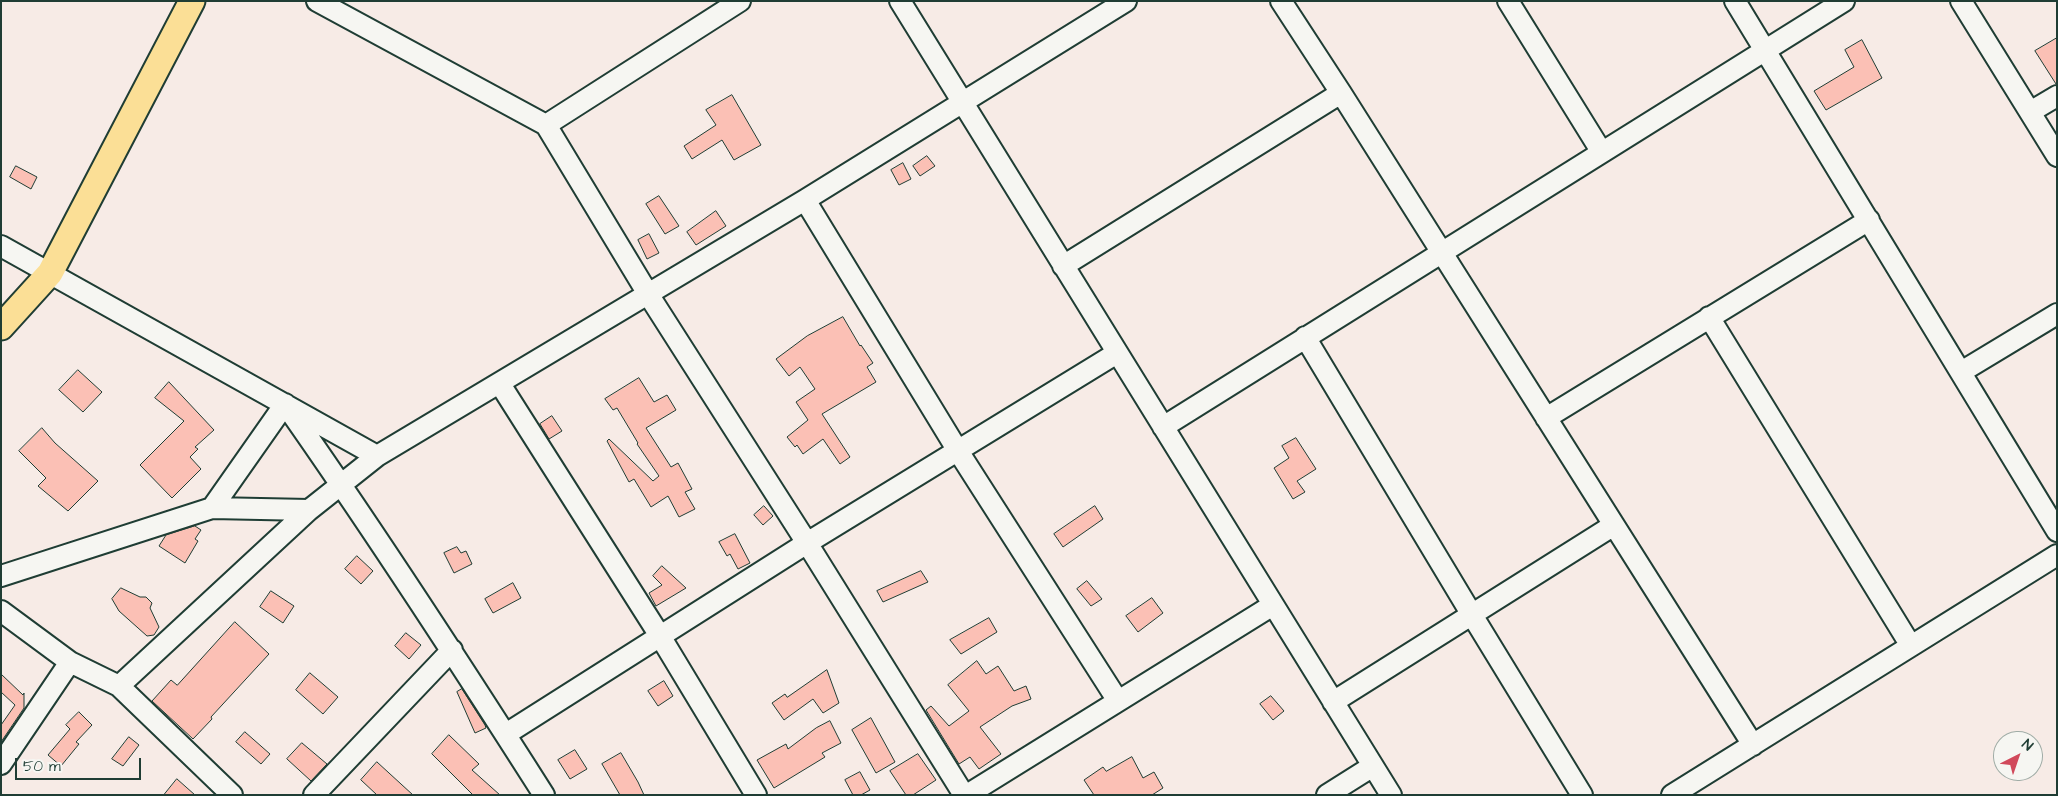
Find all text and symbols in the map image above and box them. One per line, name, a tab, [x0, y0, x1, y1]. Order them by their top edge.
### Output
north arrow	[1993, 731, 2043, 781]
text: N	[2017, 735, 2037, 756]
scale bar	[18, 748, 144, 780]
text: 50 m	[23, 756, 61, 777]

